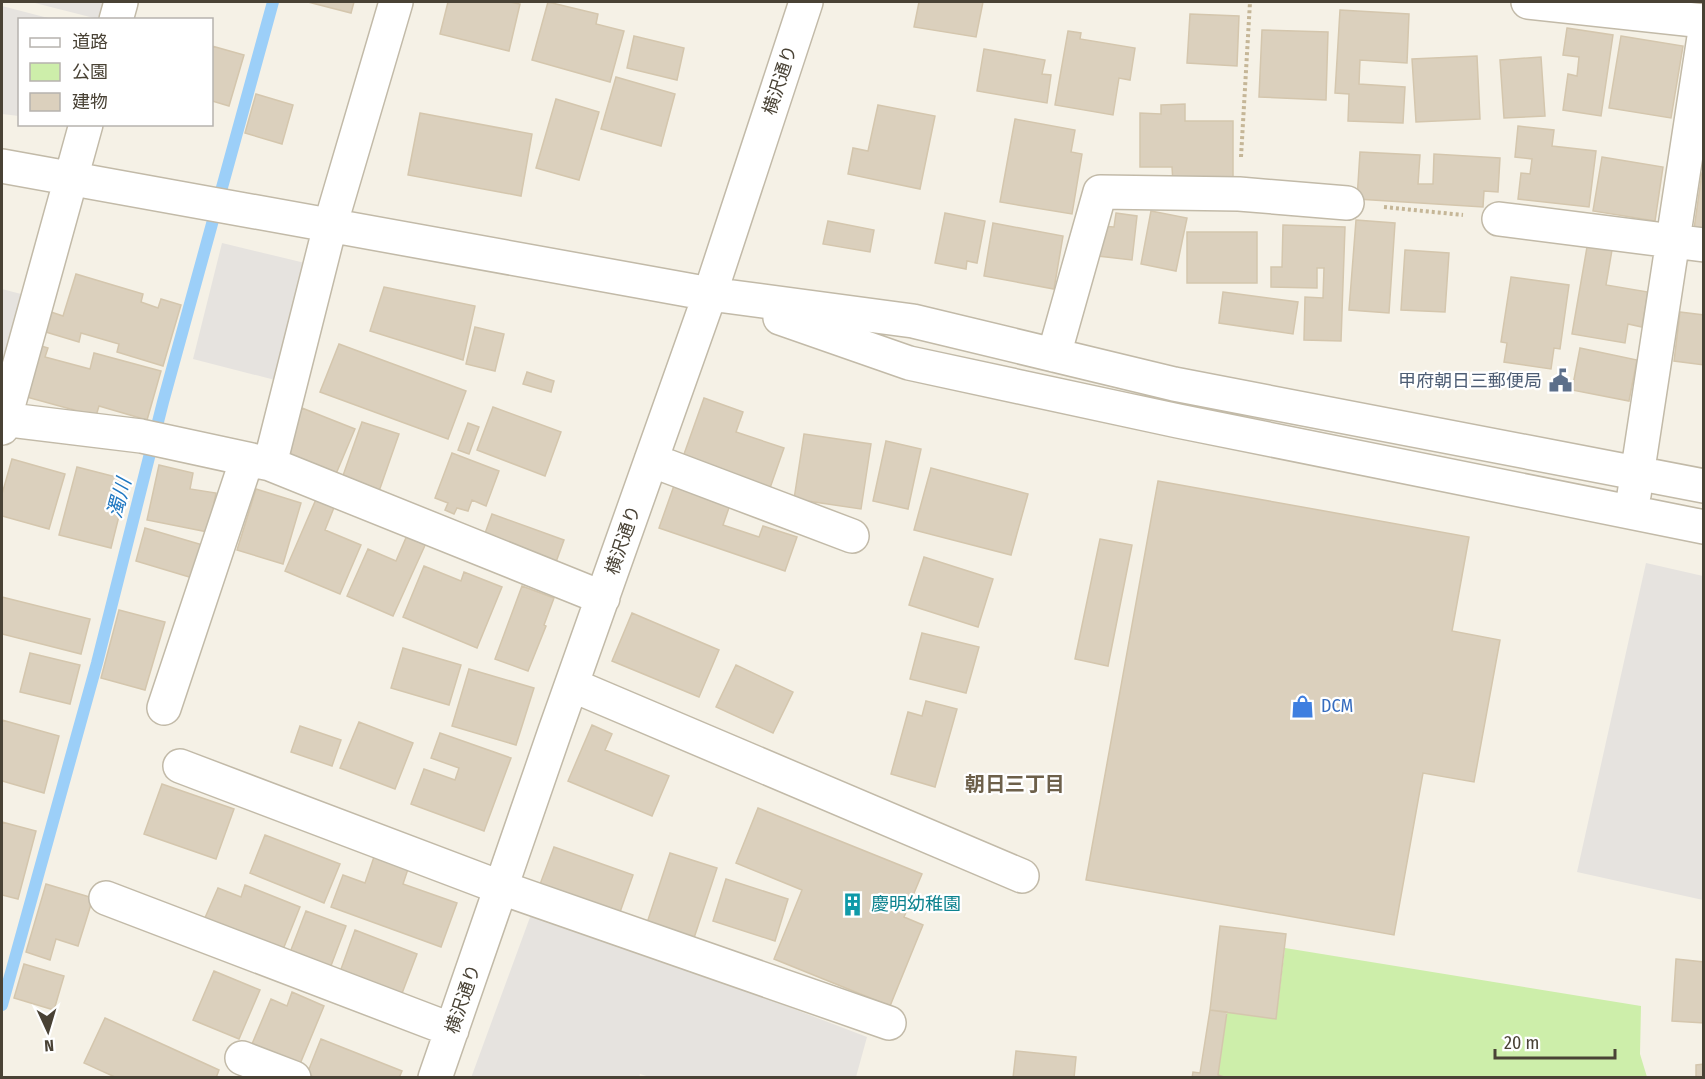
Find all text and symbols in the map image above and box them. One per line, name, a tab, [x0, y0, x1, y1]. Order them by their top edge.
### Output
legend	[18, 18, 213, 126]
text: 道路	[72, 31, 108, 53]
street label: 横沢通り	[758, 42, 802, 118]
text: 公園	[72, 61, 108, 83]
text: 建物	[72, 91, 108, 113]
public building icon: 甲府朝日三郵便局	[1547, 368, 1573, 394]
place label: 甲府朝日三郵便局	[1398, 370, 1542, 392]
water label: 濁川	[102, 474, 136, 520]
street label: 横沢通り	[601, 502, 645, 578]
shop icon: DCM	[1290, 693, 1316, 719]
place label: DCM	[1321, 695, 1353, 717]
district label: 朝日三丁目	[965, 772, 1065, 796]
building icon: 慶明幼稚園	[840, 891, 866, 917]
place label: 慶明幼稚園	[871, 893, 961, 915]
street label: 横沢通り	[441, 961, 485, 1037]
north arrow	[18, 1001, 78, 1061]
scale bar	[1495, 1022, 1615, 1060]
text: 20 m	[1504, 1032, 1539, 1054]
text: N	[44, 1036, 54, 1055]

